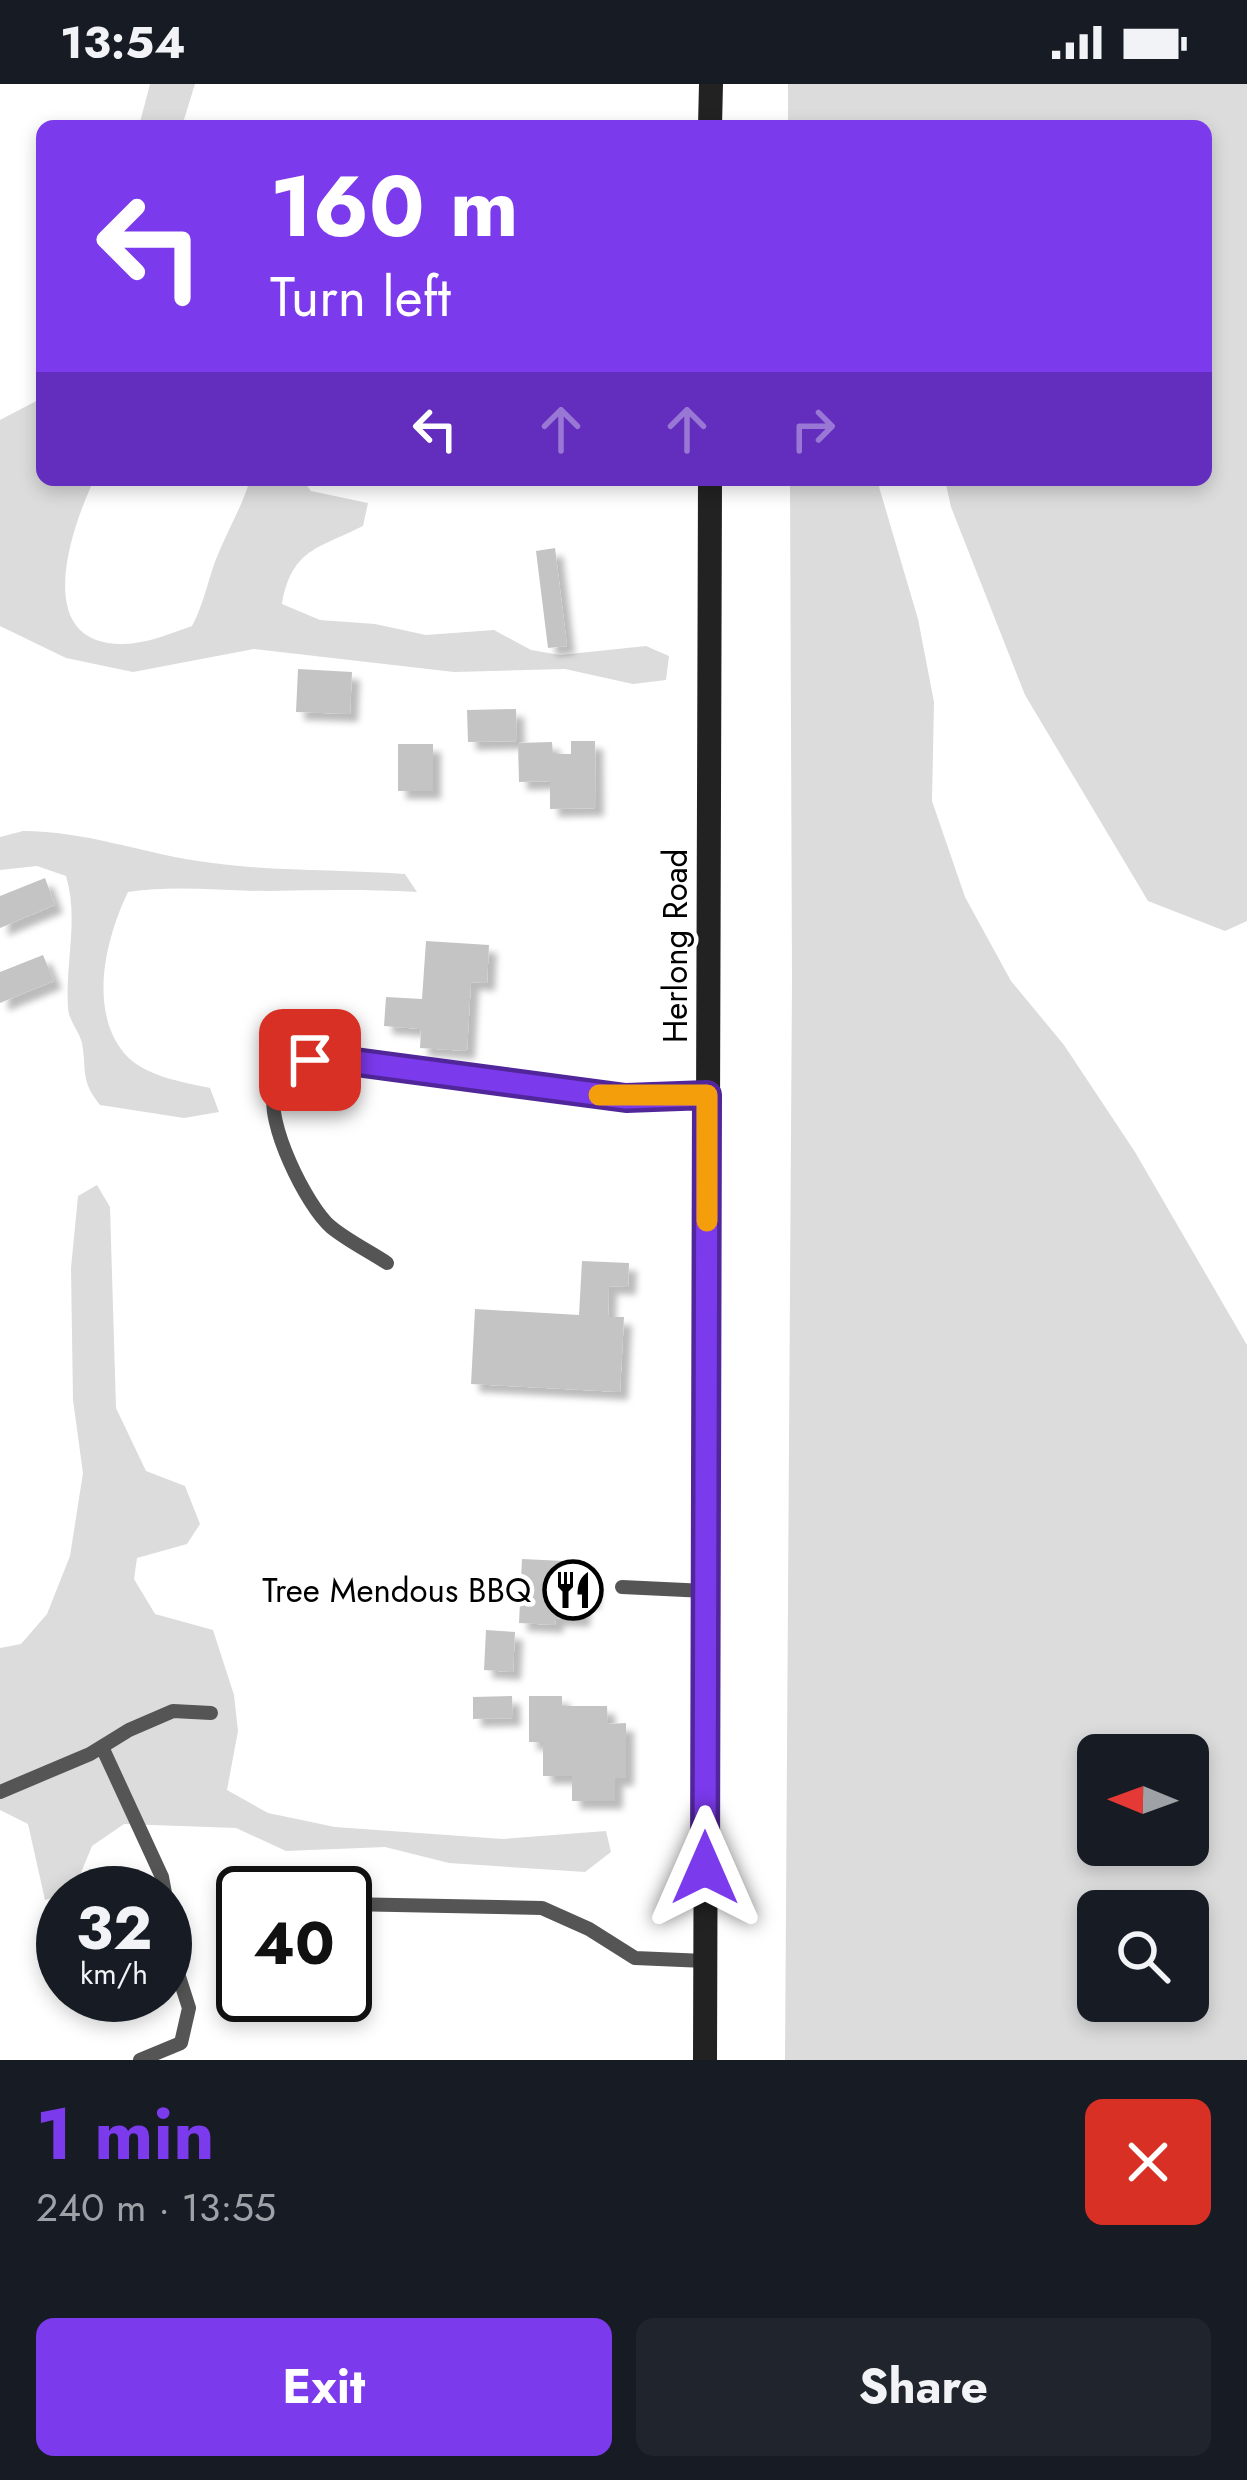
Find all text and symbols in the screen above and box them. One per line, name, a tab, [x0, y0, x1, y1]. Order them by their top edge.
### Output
text: 13:54	[60, 10, 186, 75]
text: 160 m	[270, 146, 519, 268]
icon: left	[72, 168, 228, 324]
text: Turn left	[270, 258, 451, 336]
icon: left	[402, 396, 468, 462]
icon: ahead	[528, 396, 594, 462]
icon: ahead	[654, 396, 720, 462]
icon: right	[780, 396, 846, 462]
street label: Herlong Road	[652, 849, 699, 1043]
pin	[259, 1009, 361, 1111]
icon: arrive	[277, 1027, 343, 1093]
restaurant icon: Tree Mendous BBQ	[542, 1559, 604, 1621]
place label: Tree Mendous BBQ	[262, 1567, 532, 1614]
north arrow	[1077, 1734, 1209, 1866]
map controls	[1077, 1734, 1209, 2022]
position arrow	[642, 1805, 768, 1931]
speed limit sign: 40	[216, 1866, 372, 2022]
text: 32	[76, 1885, 152, 1972]
button: search	[1077, 1890, 1209, 2022]
text: km/h	[80, 1952, 148, 1995]
text: 1 min	[36, 2082, 215, 2186]
button: close	[1085, 2099, 1211, 2225]
text: 240 m · 13:55	[36, 2179, 276, 2236]
button: Exit	[36, 2318, 612, 2456]
button: Share	[636, 2318, 1211, 2456]

